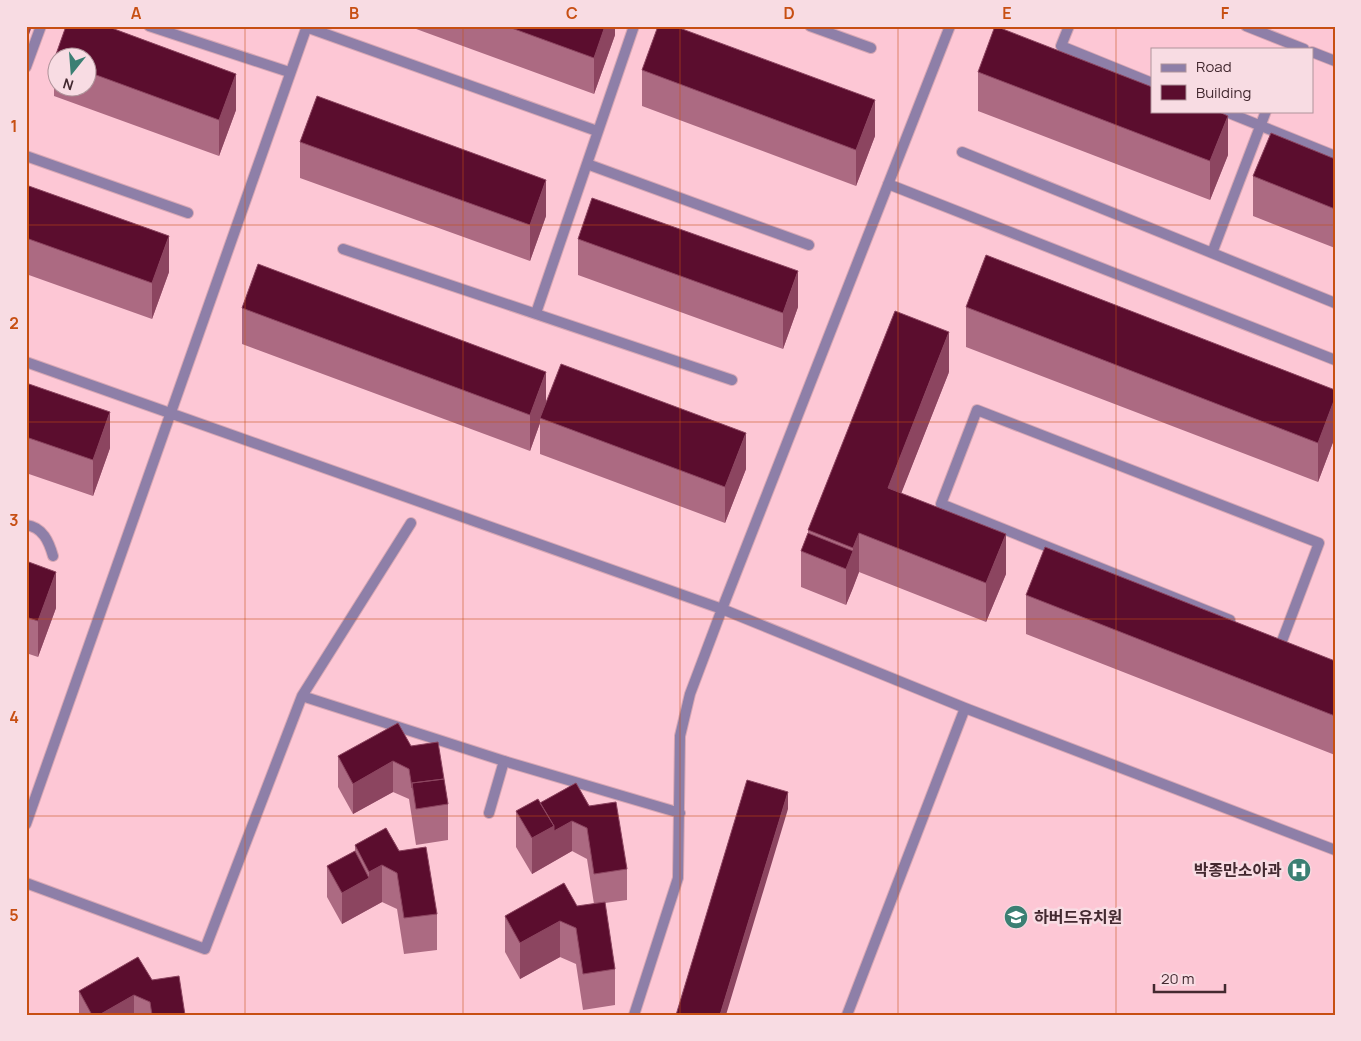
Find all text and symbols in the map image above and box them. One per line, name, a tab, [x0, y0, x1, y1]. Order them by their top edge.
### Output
text: A	[131, 2, 142, 24]
text: B	[349, 2, 359, 24]
text: C	[566, 2, 578, 24]
text: D	[783, 2, 795, 24]
text: E	[1002, 2, 1012, 24]
text: F	[1221, 2, 1230, 24]
north arrow	[48, 48, 98, 98]
legend	[1151, 48, 1314, 112]
text: Road	[1196, 56, 1232, 77]
text: N	[60, 74, 76, 95]
text: Building	[1196, 82, 1251, 103]
text: 1	[10, 115, 18, 137]
text: 2	[9, 312, 19, 334]
text: 3	[9, 509, 19, 531]
text: 4	[9, 706, 19, 728]
hospital icon: 박종만소아과	[1286, 857, 1312, 883]
place label: 박종만소아과	[1194, 859, 1282, 881]
text: 5	[9, 904, 19, 926]
school or university icon: 하버드유치원	[1003, 904, 1029, 930]
place label: 하버드유치원	[1034, 906, 1122, 928]
scale bar	[1154, 961, 1225, 993]
text: 20 m	[1161, 968, 1194, 989]

